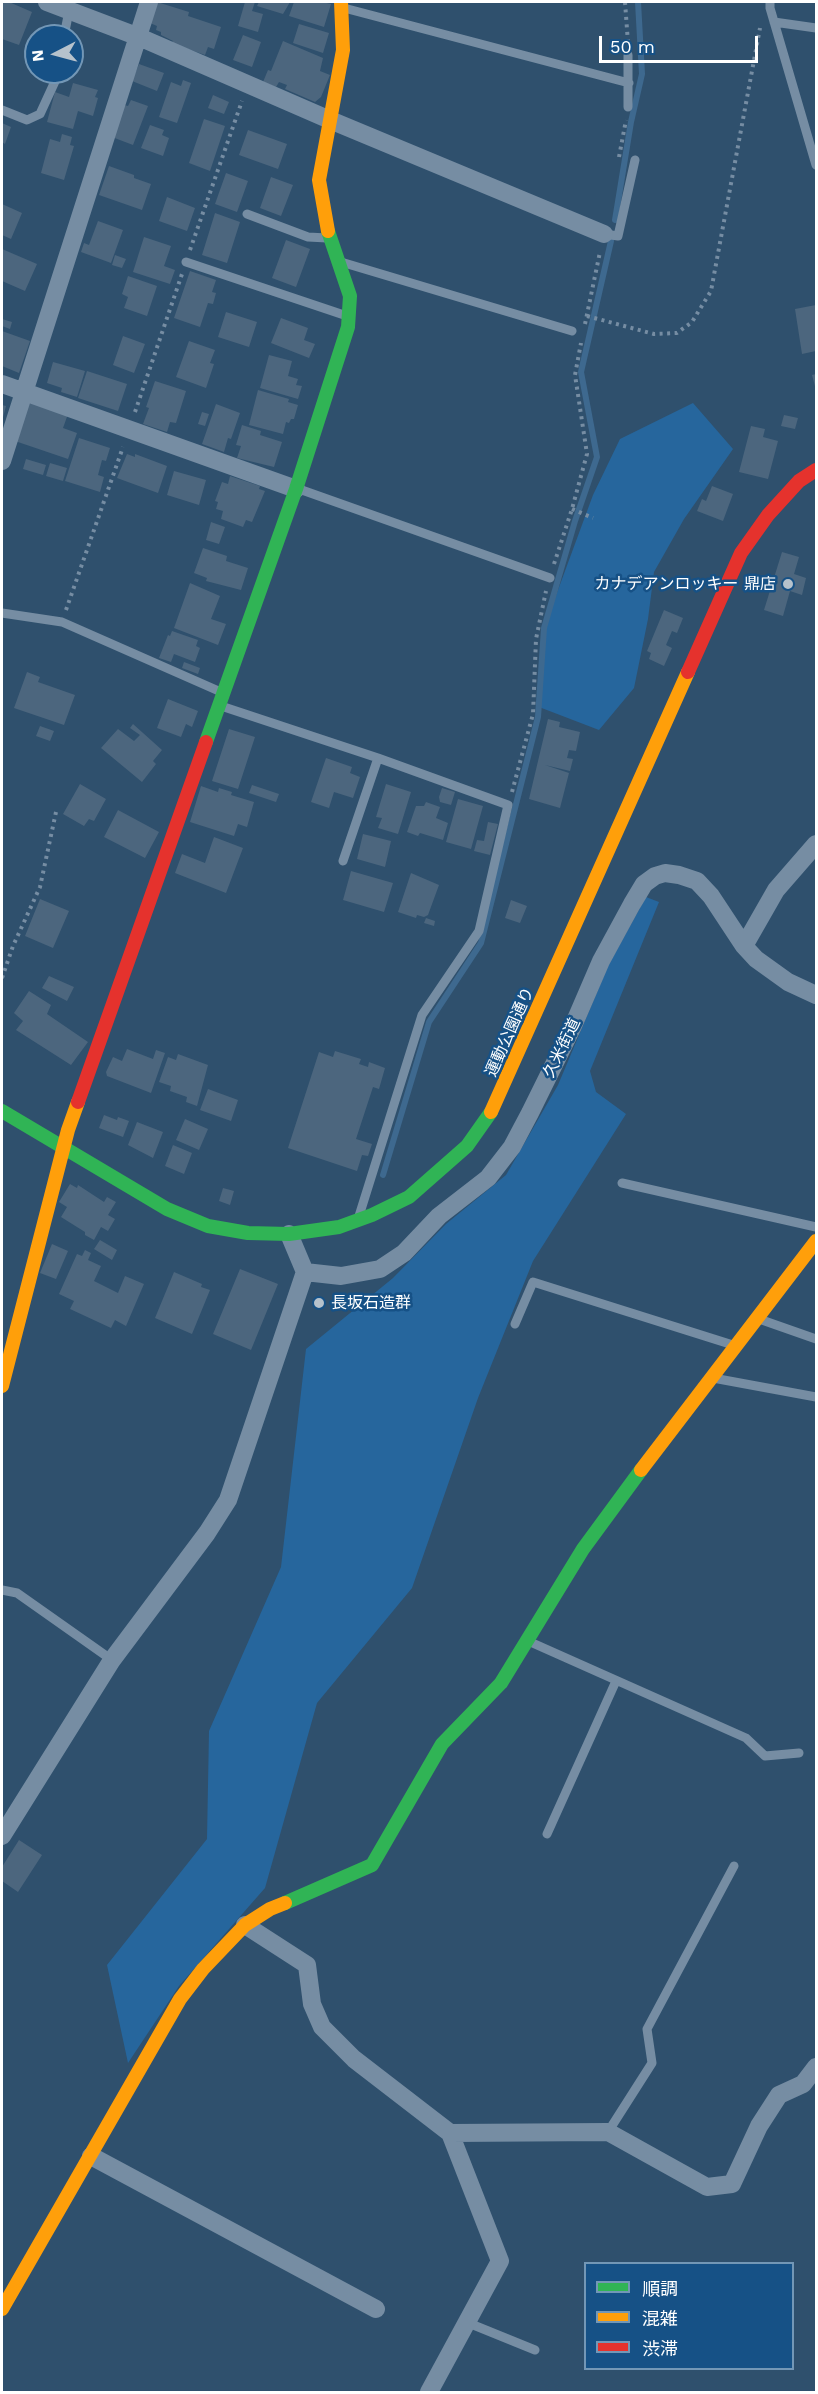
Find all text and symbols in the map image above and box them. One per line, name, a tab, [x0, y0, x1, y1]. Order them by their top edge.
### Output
north arrow	[24, 24, 84, 84]
scale bar	[602, 24, 761, 62]
text: 50 m	[610, 36, 655, 57]
text: N	[28, 49, 48, 63]
place label: カナデアンロッキー 鼎店	[595, 574, 776, 594]
marker: カナデアンロッキー 鼎店	[781, 577, 795, 591]
street label: 運動公園通り	[482, 984, 538, 1080]
street label: 久米街道	[539, 1015, 585, 1081]
place label: 長坂石造群	[331, 1293, 411, 1313]
marker: 長坂石造群	[312, 1296, 326, 1310]
legend	[584, 2262, 794, 2370]
text: 順調	[642, 2278, 678, 2299]
text: 混雑	[642, 2308, 678, 2329]
text: 渋滞	[642, 2338, 678, 2359]

